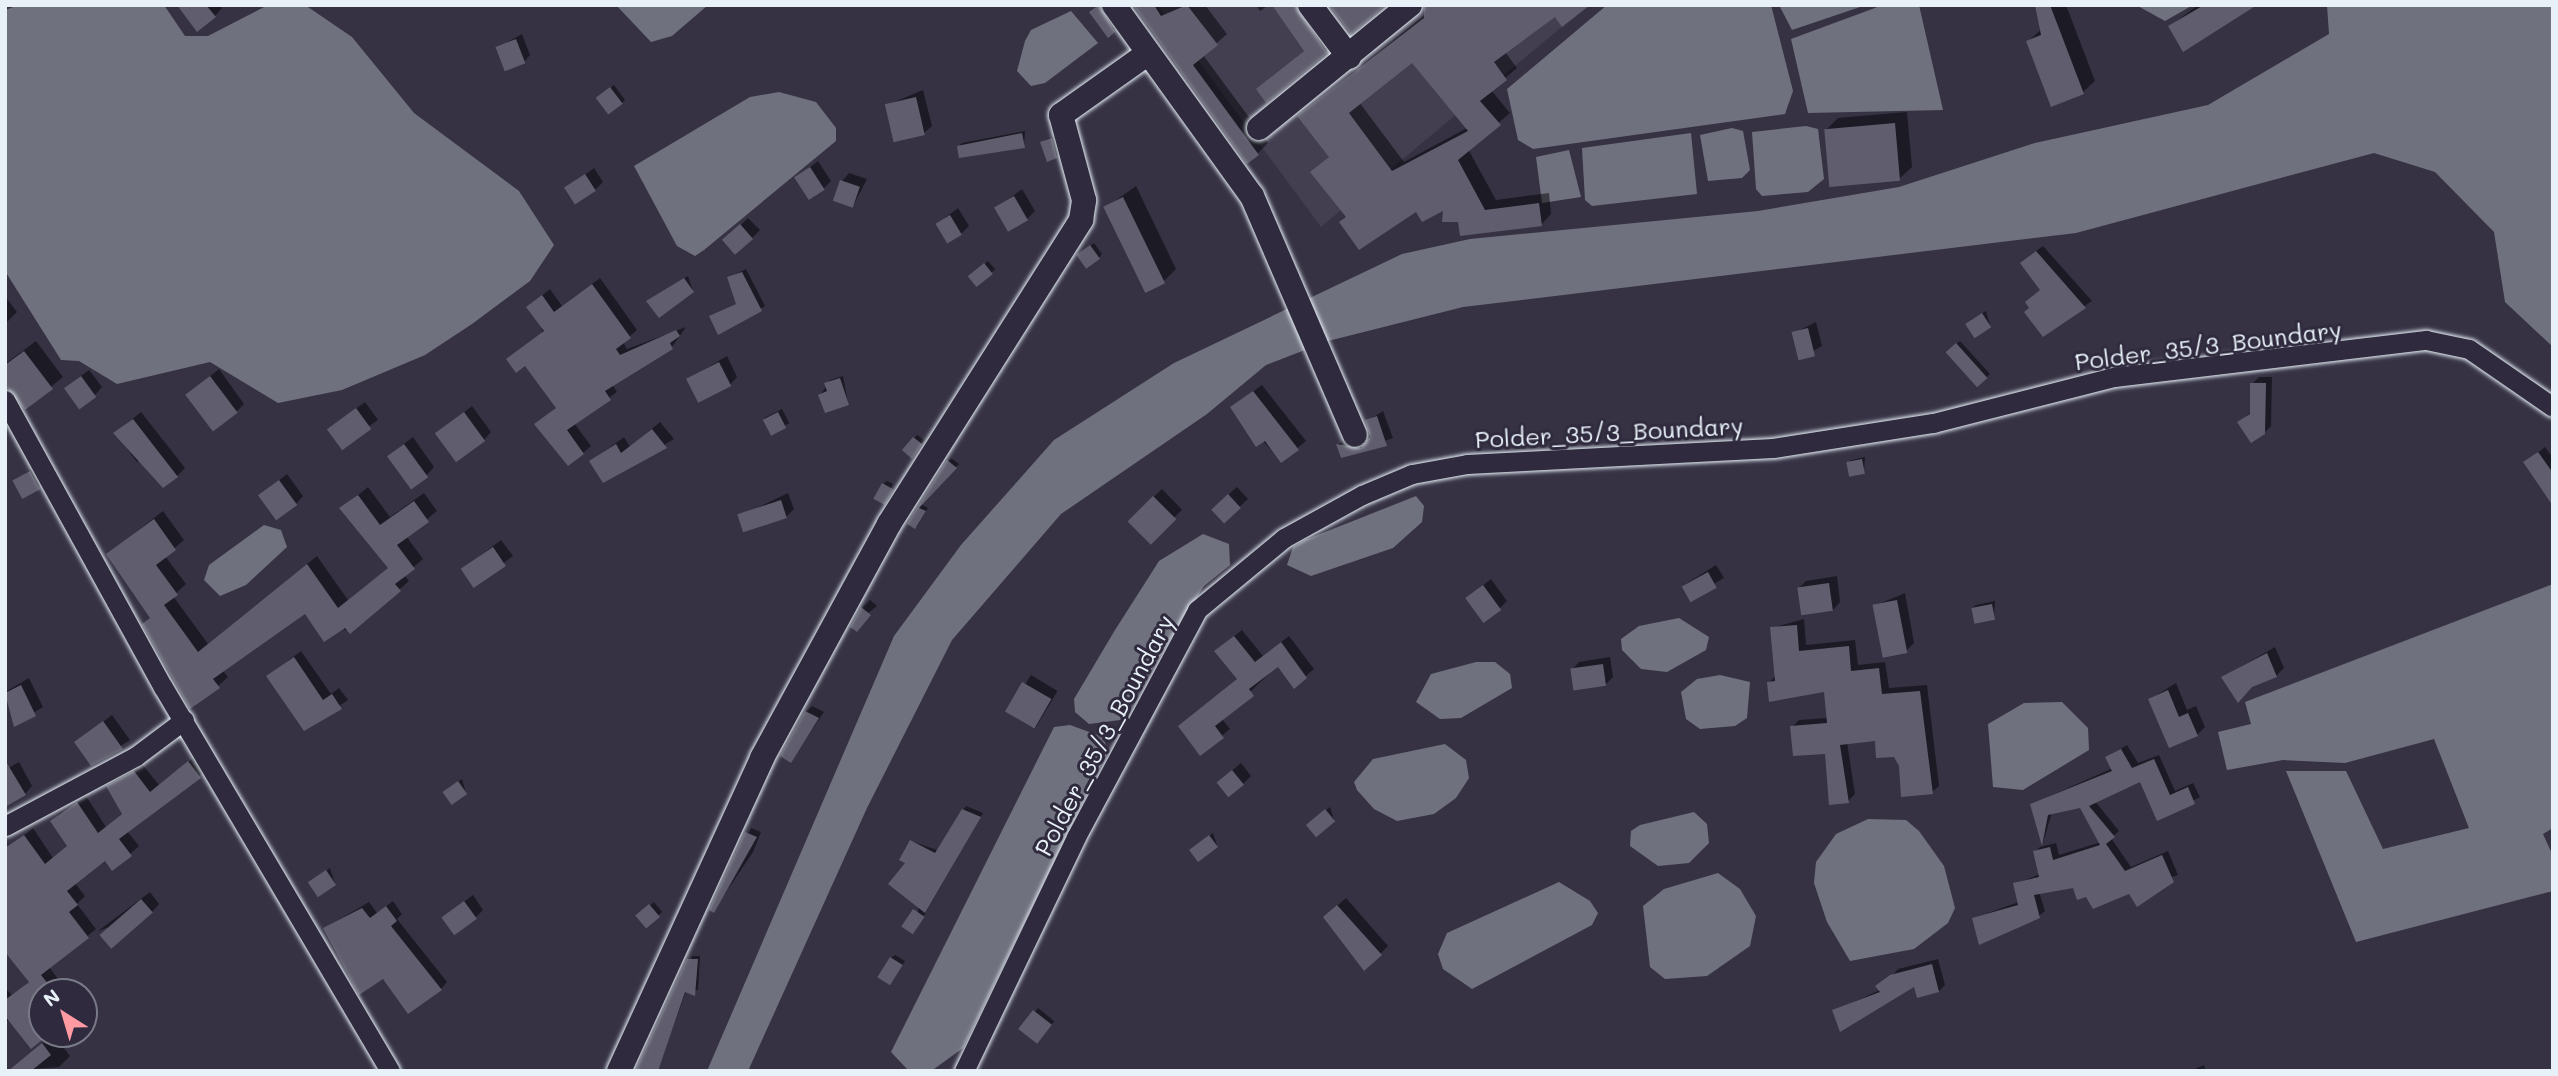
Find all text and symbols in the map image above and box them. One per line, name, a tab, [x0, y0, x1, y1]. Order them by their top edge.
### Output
street label: Polder_35/3_Boundary	[2073, 314, 2343, 376]
street label: Polder_35/3_Boundary	[1474, 411, 1744, 453]
street label: Polder_35/3_Boundary	[1028, 610, 1180, 860]
north arrow	[28, 978, 98, 1048]
text: N	[38, 983, 65, 1012]

